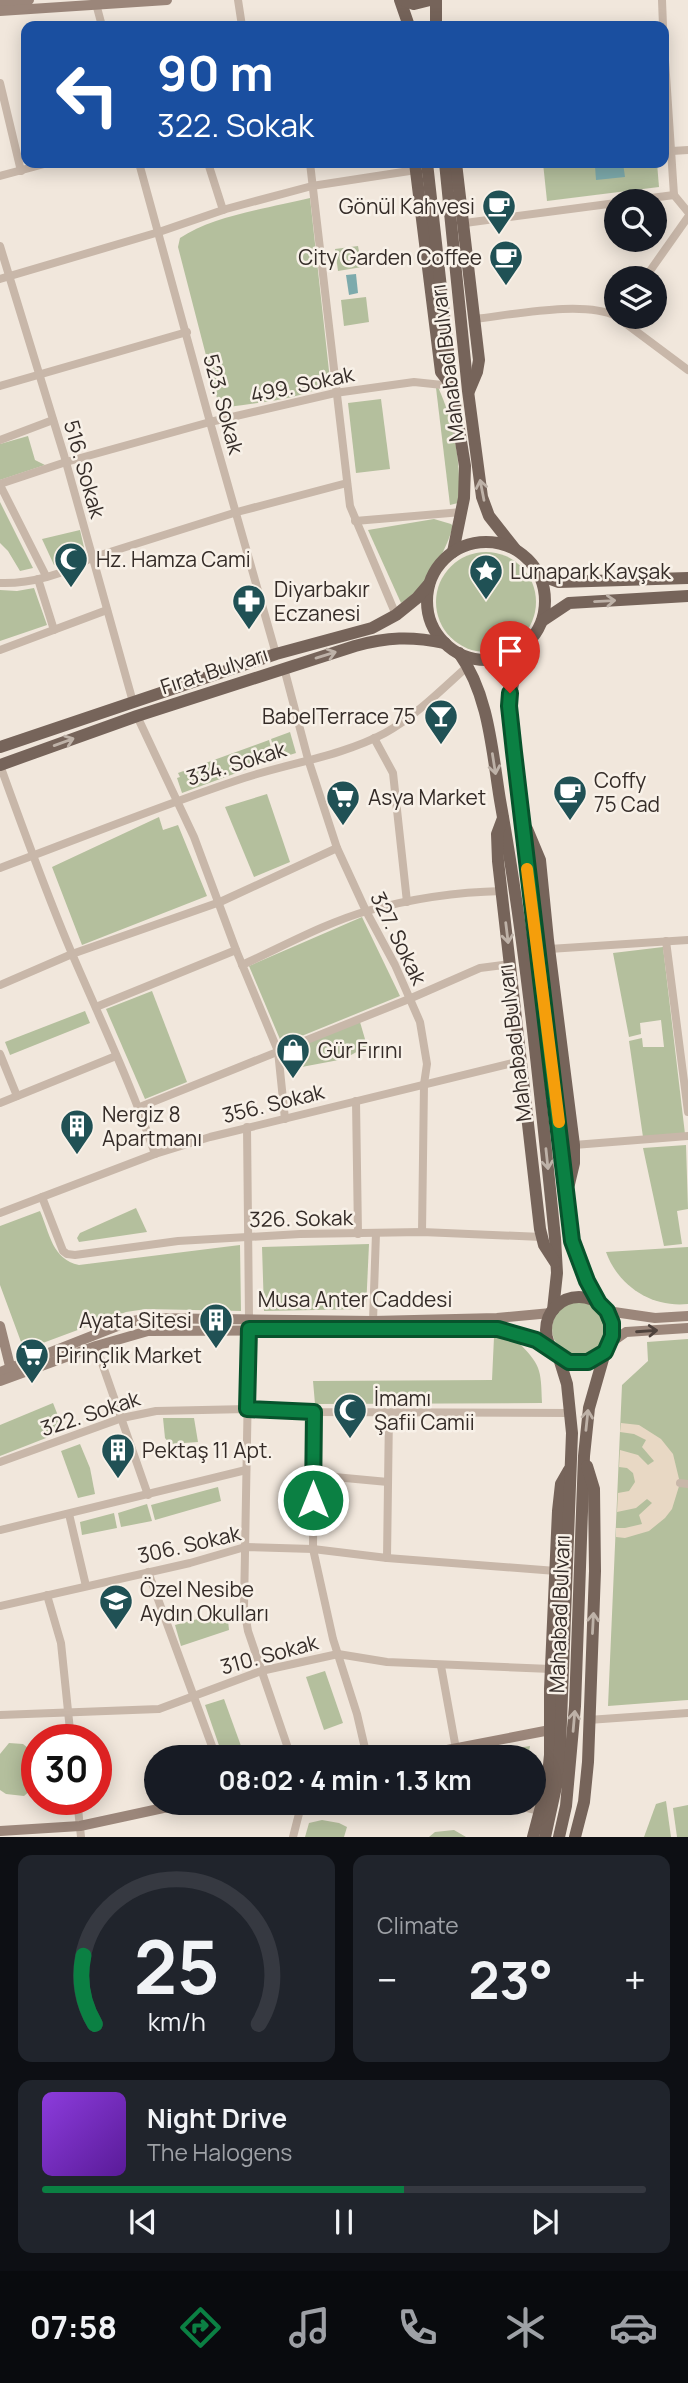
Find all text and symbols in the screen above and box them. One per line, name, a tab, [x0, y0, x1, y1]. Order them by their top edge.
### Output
text: 90 m	[157, 39, 274, 106]
icon: left	[42, 49, 133, 140]
text: 322. Sokak	[157, 103, 314, 147]
cafe icon: Gönül Kahvesi	[480, 187, 518, 236]
map controls	[604, 189, 667, 329]
button: search	[604, 189, 667, 252]
place label: Gönül Kahvesi	[339, 192, 475, 220]
cafe icon: City Garden Coffee	[487, 238, 525, 287]
place label: City Garden Coffee	[298, 243, 482, 271]
button: layers	[604, 266, 667, 329]
street label: Mahabad Bulvarı	[423, 283, 471, 443]
street label: 523. Sokak	[197, 351, 251, 458]
street label: 499. Sokak	[248, 359, 357, 409]
street label: 516. Sokak	[58, 417, 113, 522]
one-way arrow	[475, 479, 488, 502]
mosque icon: Hz. Hamza Cami	[52, 540, 90, 589]
place label: Hz. Hamza Cami	[96, 545, 251, 573]
place icon: Lunapark Kavşak	[467, 552, 505, 601]
place label: Lunapark Kavşak	[510, 557, 671, 585]
place label: Diyarbakır Eczanesi	[274, 575, 370, 627]
pharmacy icon: Diyarbakır Eczanesi	[230, 582, 268, 631]
one-way arrow	[593, 594, 616, 607]
pin	[480, 621, 540, 693]
icon: arrive	[491, 632, 529, 670]
street label: Fırat Bulvarı	[157, 639, 271, 701]
one-way arrow	[315, 647, 337, 660]
bar icon: BabelTerrace 75	[422, 697, 460, 746]
place label: BabelTerrace 75	[262, 702, 416, 730]
street label: 334. Sokak	[183, 734, 290, 791]
one-way arrow	[53, 735, 75, 747]
one-way arrow	[488, 752, 501, 774]
place label: Coffy 75 Cad	[594, 766, 660, 818]
cafe icon: Coffy 75 Cad	[551, 773, 589, 822]
supermarket icon: Asya Market	[324, 778, 362, 827]
place label: Asya Market	[368, 783, 486, 811]
street label: 327. Sokak	[364, 887, 434, 990]
one-way arrow	[500, 922, 513, 944]
street label: Mahabad Bulvarı	[490, 963, 538, 1123]
shop icon: Gür Fırını	[274, 1031, 312, 1080]
place label: Gür Fırını	[318, 1036, 402, 1064]
street label: 356. Sokak	[219, 1077, 327, 1129]
place label: Nergiz 8 Apartmanı	[102, 1100, 202, 1152]
building icon: Nergiz 8 Apartmanı	[58, 1107, 96, 1156]
one-way arrow	[541, 1147, 554, 1170]
street label: 326. Sokak	[249, 1203, 354, 1233]
street label: Musa Anter Caddesi	[258, 1285, 452, 1313]
building icon: Ayata Sitesi	[197, 1301, 235, 1350]
place label: Ayata Sitesi	[79, 1306, 192, 1334]
one-way arrow	[635, 1324, 658, 1337]
supermarket icon: Pirinçlik Market	[13, 1336, 51, 1385]
place label: Pirinçlik Market	[56, 1341, 202, 1369]
street label: 322. Sokak	[37, 1384, 144, 1442]
place label: İmamı Şafii Camii	[374, 1384, 475, 1436]
mosque icon: İmamı Şafii Camii	[331, 1391, 369, 1440]
one-way arrow	[581, 1410, 594, 1432]
building icon: Pektaş 11 Apt.	[99, 1431, 137, 1480]
place label: Pektaş 11 Apt.	[142, 1436, 273, 1464]
position arrow	[276, 1463, 350, 1537]
street label: 306. Sokak	[135, 1518, 244, 1569]
street label: Mahabad Bulvarı	[542, 1534, 576, 1694]
place label: Özel Nesibe Aydın Okulları	[140, 1575, 269, 1627]
school or university icon: Özel Nesibe Aydın Okulları	[97, 1582, 135, 1631]
one-way arrow	[586, 1612, 599, 1635]
street label: 310. Sokak	[217, 1627, 321, 1680]
one-way arrow	[568, 1710, 581, 1733]
speed limit sign: 30	[21, 1724, 112, 1815]
text: 08:02 · 4 min · 1.3 km	[218, 1762, 472, 1798]
text: Climate	[377, 1909, 459, 1941]
text: 25	[133, 1917, 220, 2017]
text: 23°	[469, 1944, 553, 2015]
text: −	[377, 1953, 398, 2005]
text: +	[624, 1953, 646, 2005]
text: km/h	[147, 2004, 206, 2039]
text: Night Drive	[147, 2100, 287, 2136]
text: The Halogens	[147, 2136, 292, 2168]
icon: previous	[124, 2203, 162, 2241]
icon: pause	[325, 2203, 363, 2241]
icon: next	[526, 2203, 564, 2241]
icon: directions	[176, 2303, 225, 2352]
icon: music	[285, 2303, 334, 2352]
icon: phone	[393, 2303, 442, 2352]
icon: climate	[501, 2303, 550, 2352]
icon: car	[609, 2303, 658, 2352]
text: 07:58	[30, 2305, 117, 2349]

